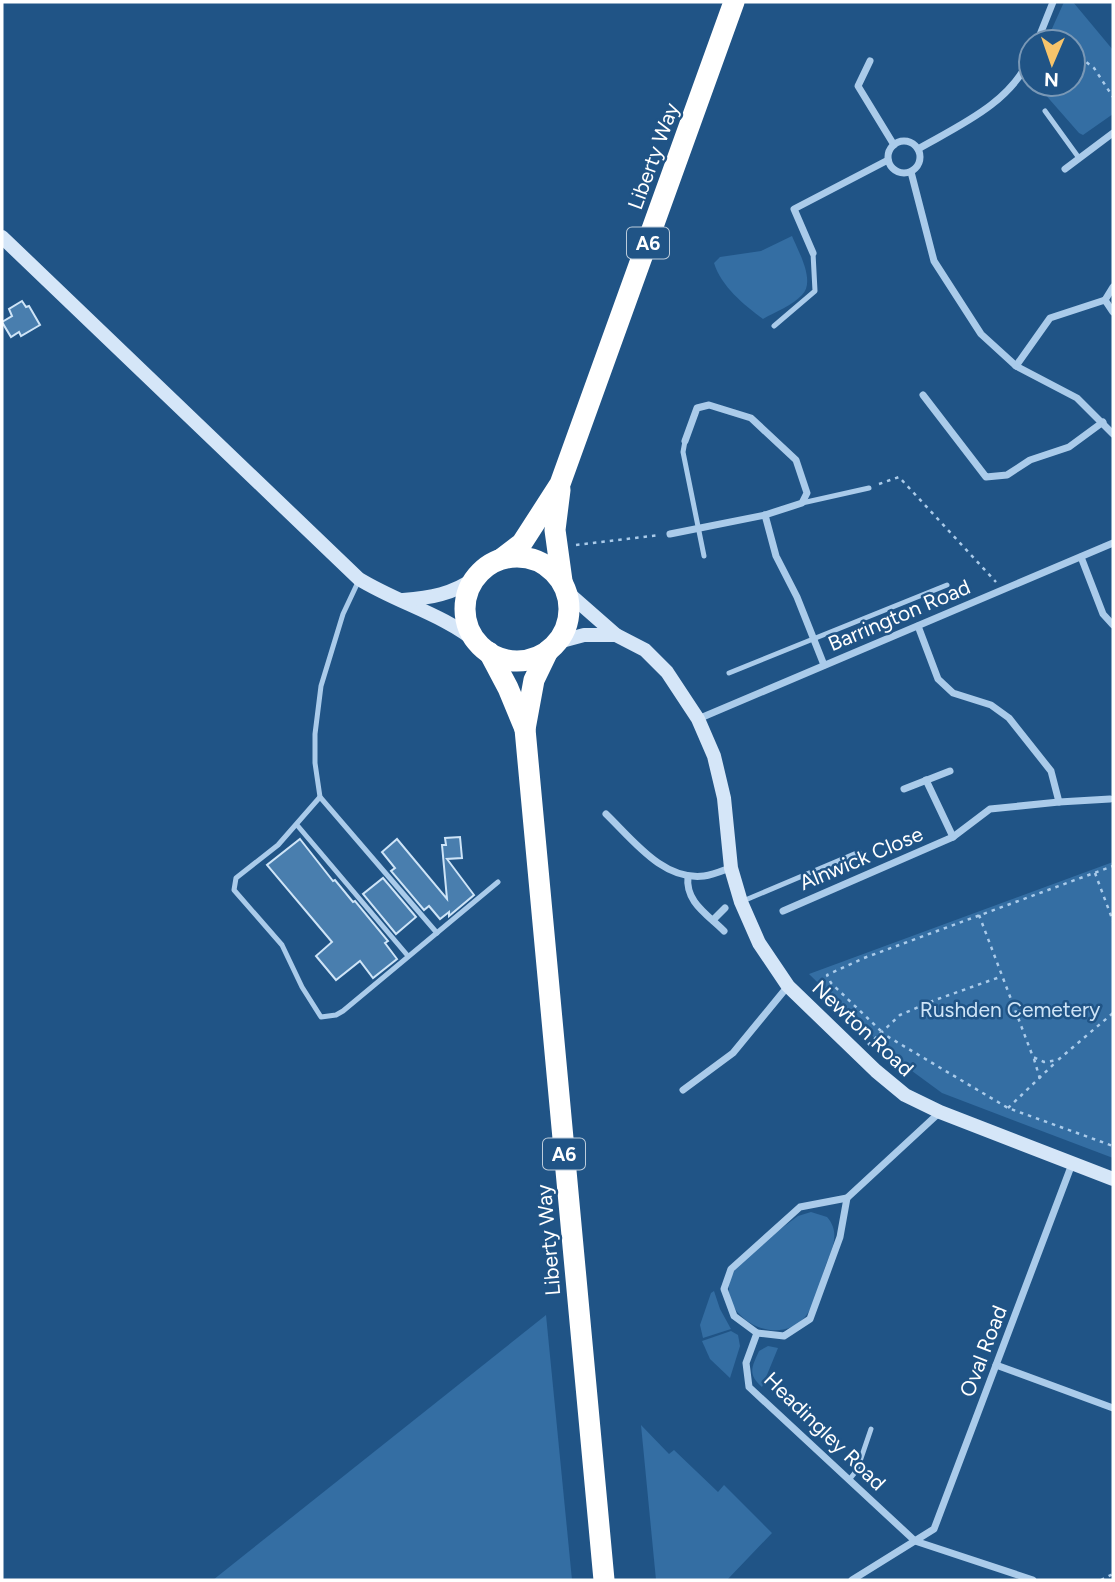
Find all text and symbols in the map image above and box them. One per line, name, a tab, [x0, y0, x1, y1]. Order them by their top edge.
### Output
north arrow	[1017, 28, 1087, 98]
text: N	[1044, 68, 1059, 91]
street label: Liberty Way	[622, 99, 684, 213]
road number: A6	[627, 228, 669, 258]
street label: Barrington Road	[824, 574, 974, 656]
street label: Alnwick Close	[796, 821, 926, 895]
street label: Newton Road	[807, 975, 919, 1081]
park label: Rushden Cemetery	[920, 997, 1100, 1022]
road number: A6	[543, 1138, 585, 1170]
street label: Liberty Way	[531, 1183, 565, 1297]
street label: Oval Road	[954, 1302, 1012, 1400]
street label: Headingley Road	[759, 1367, 891, 1495]

